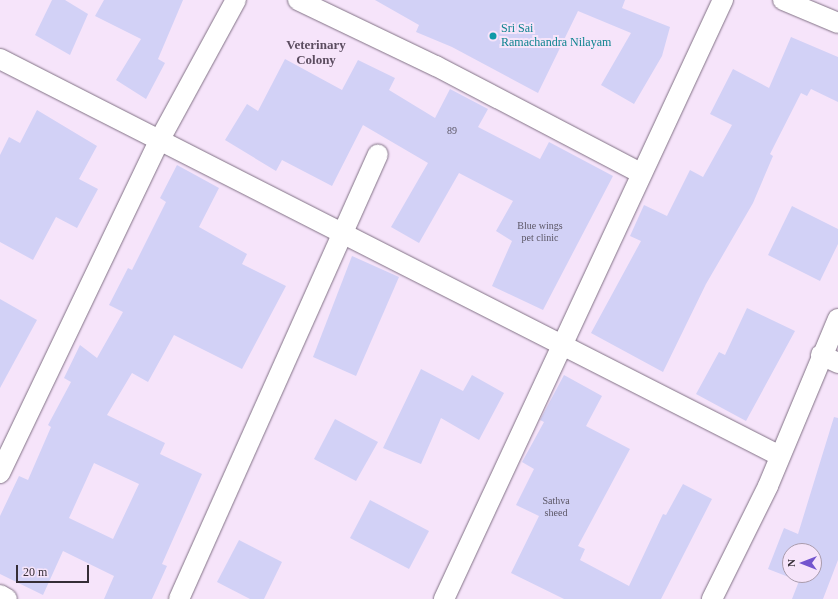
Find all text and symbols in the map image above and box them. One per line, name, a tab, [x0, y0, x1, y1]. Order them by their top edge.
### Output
place label: Sri Sai Ramachandra Nilayam	[501, 22, 611, 50]
marker: Sri Sai Ramachandra Nilayam	[488, 31, 498, 41]
district label: Veterinary Colony	[286, 38, 346, 69]
house number: 89	[447, 125, 457, 137]
house number: Blue wings pet clinic	[517, 219, 563, 242]
house number: Sathva sheed	[542, 494, 570, 518]
north arrow	[782, 543, 822, 583]
scale bar	[18, 557, 91, 583]
text: N	[785, 559, 797, 567]
text: 20 m	[23, 565, 47, 579]

